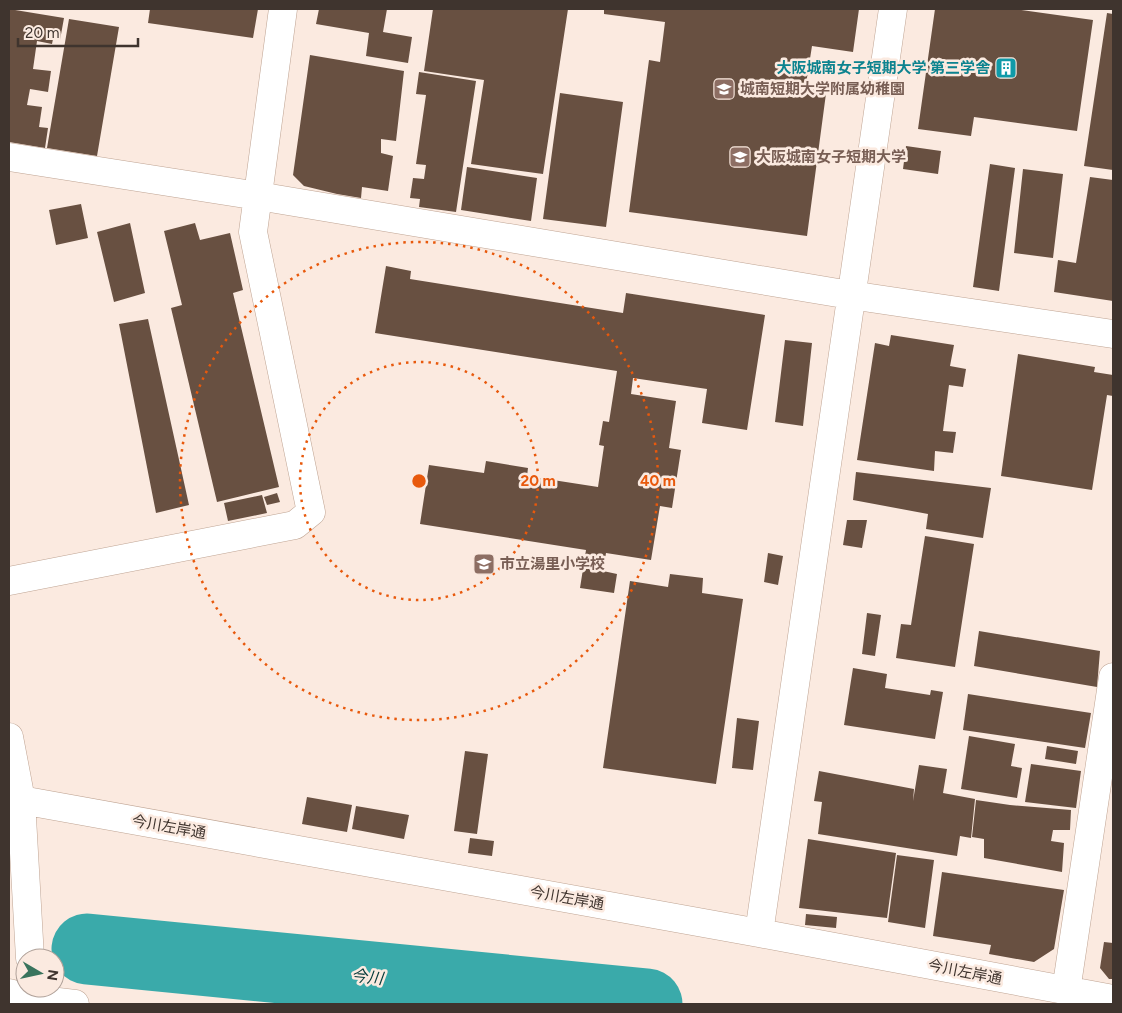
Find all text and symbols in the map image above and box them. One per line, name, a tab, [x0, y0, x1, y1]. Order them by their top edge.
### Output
scale bar	[18, 15, 138, 47]
text: 20 m	[25, 24, 59, 42]
building icon: 大阪城南女子短期大学 第三学舎	[994, 56, 1018, 80]
place label: 大阪城南女子短期大学 第三学舎	[776, 59, 991, 77]
school or university icon: 城南短期大学附属幼稚園	[712, 77, 736, 101]
place label: 城南短期大学附属幼稚園	[740, 80, 905, 98]
school or university icon: 大阪城南女子短期大学	[728, 145, 752, 169]
place label: 大阪城南女子短期大学	[756, 148, 906, 166]
centre of rings	[410, 472, 428, 490]
text: 20 m	[520, 472, 556, 490]
text: 40 m	[640, 472, 676, 490]
school or university icon: 市立湯里小学校	[472, 552, 496, 576]
place label: 市立湯里小学校	[500, 555, 605, 573]
street label: 今川左岸通	[130, 812, 208, 842]
street label: 今川左岸通	[528, 883, 606, 913]
north arrow	[15, 948, 65, 998]
street label: 今川左岸通	[926, 956, 1004, 988]
water label: 今川	[350, 966, 386, 988]
text: N	[43, 968, 62, 982]

